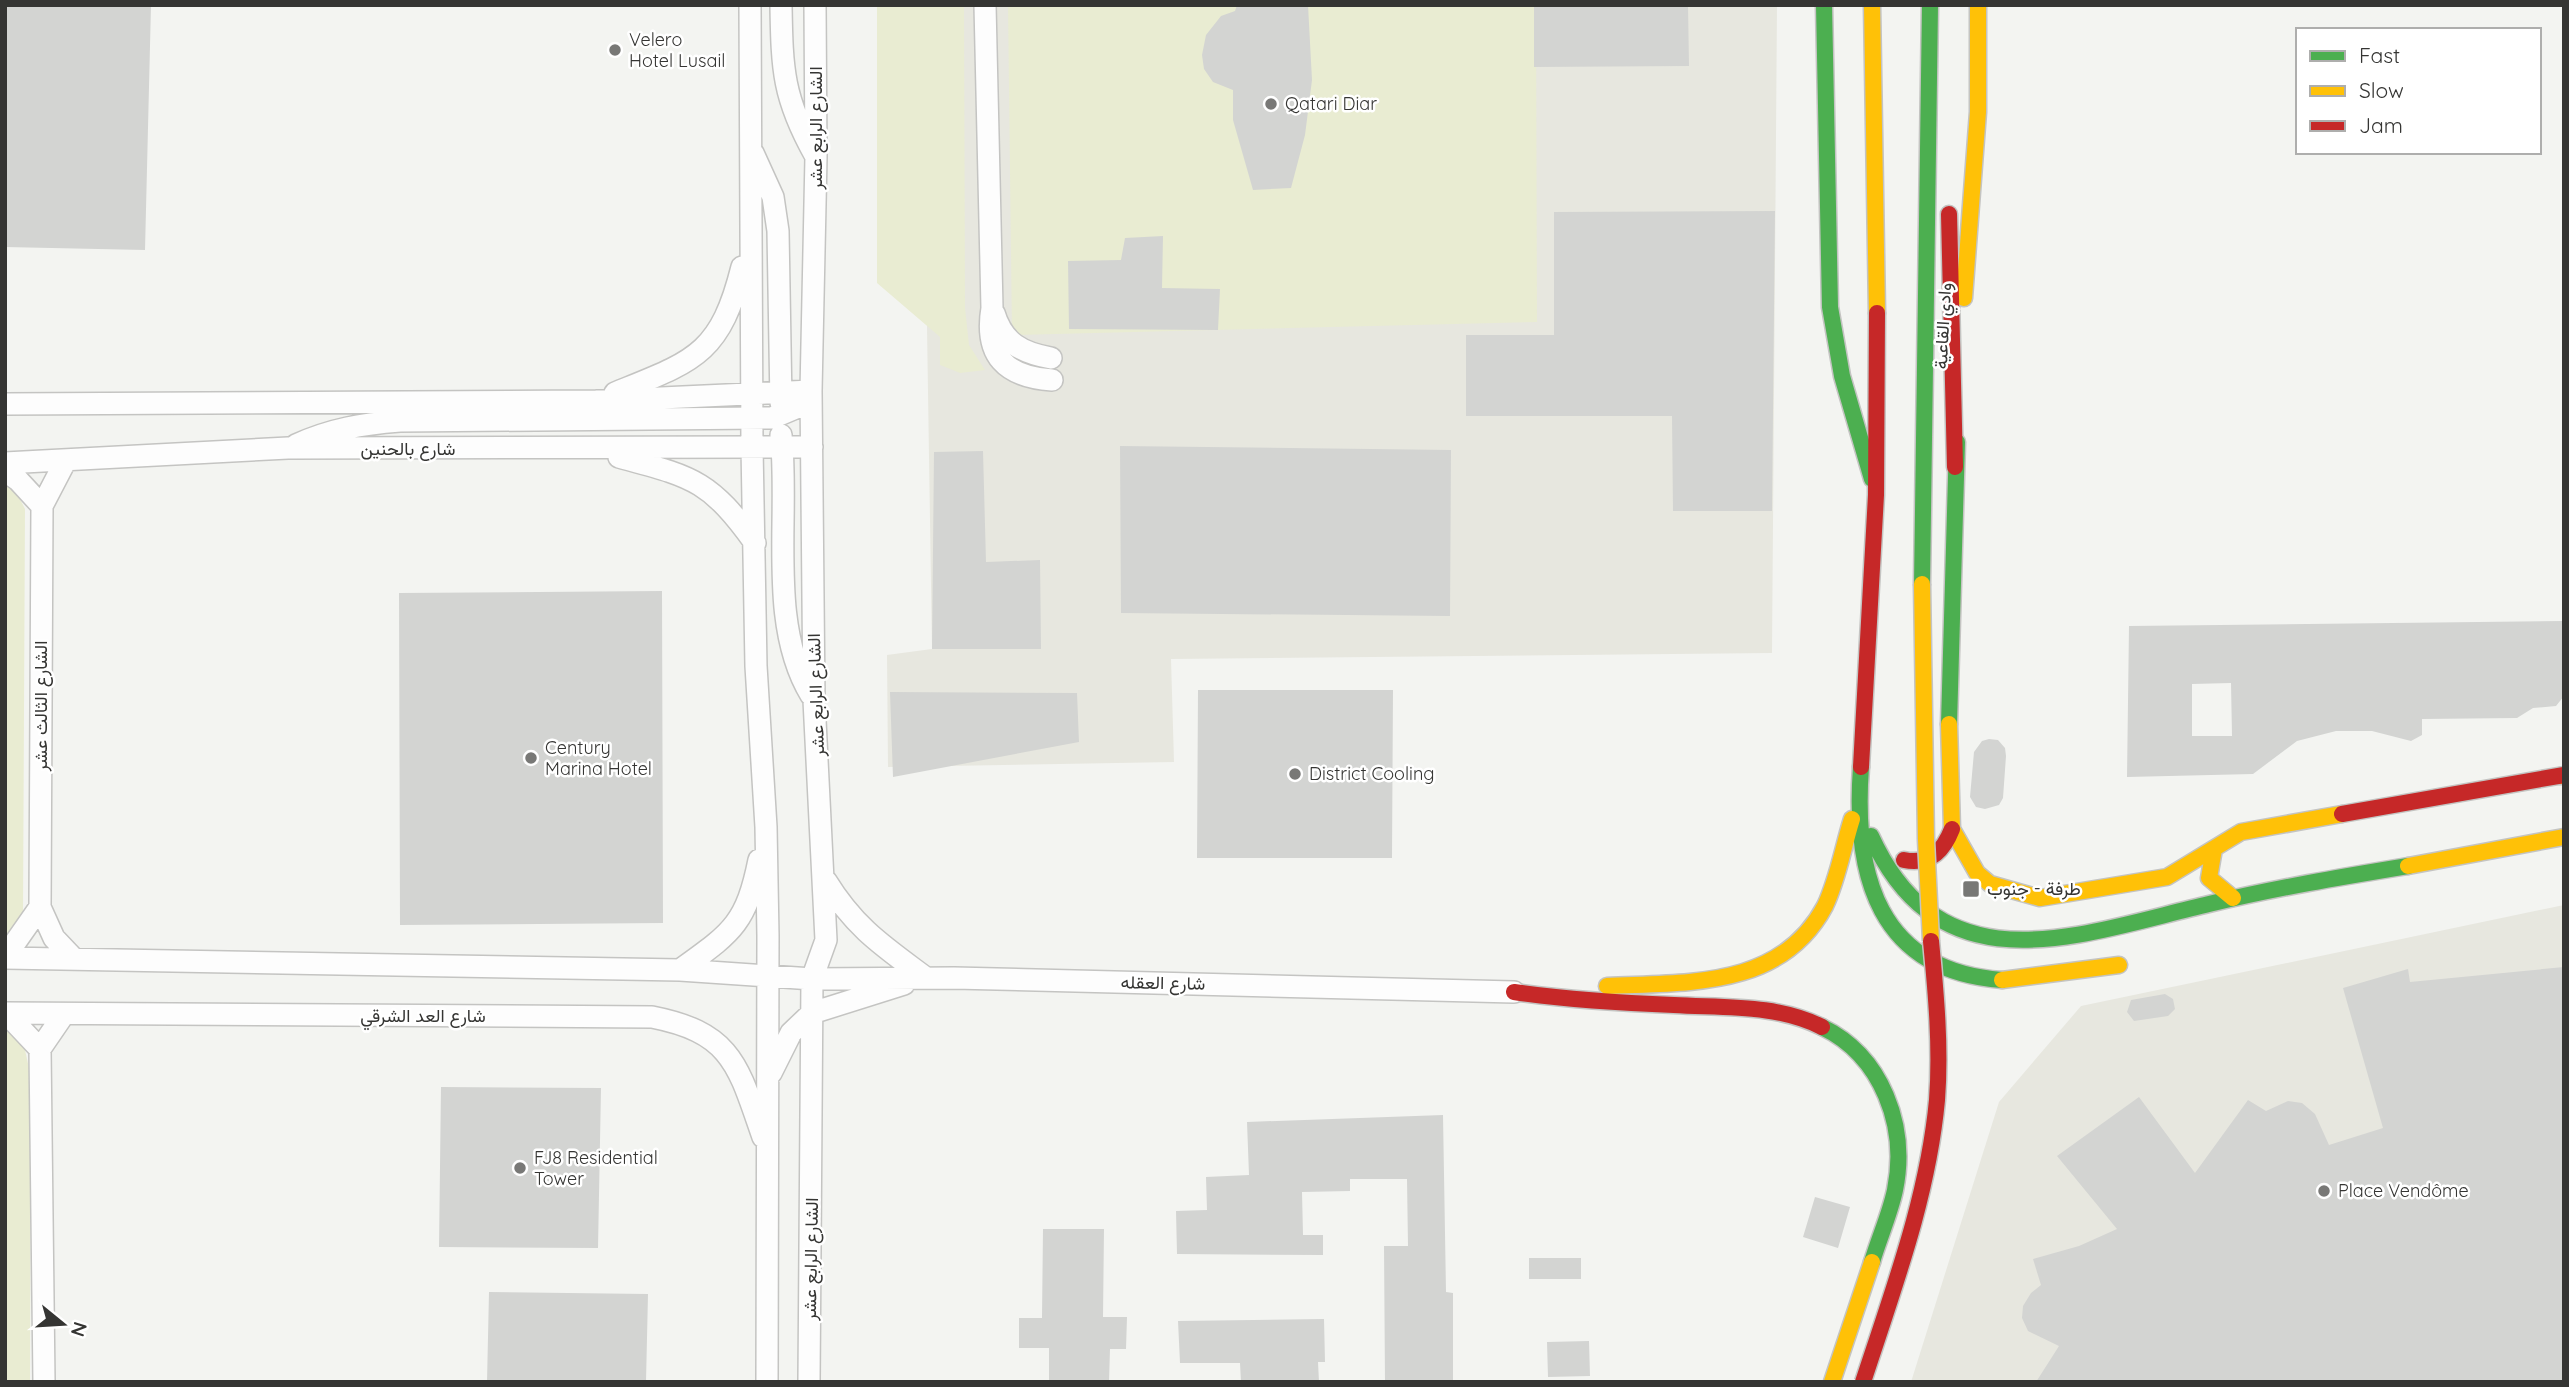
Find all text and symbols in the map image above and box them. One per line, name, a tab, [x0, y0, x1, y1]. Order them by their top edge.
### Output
place label: Velero Hotel Lusail	[629, 28, 725, 72]
legend	[2296, 28, 2541, 154]
marker: Velero Hotel Lusail	[607, 42, 623, 58]
text: Fast	[2359, 42, 2400, 68]
street label: الشارع الرابع عشر	[804, 66, 828, 191]
text: Slow	[2359, 77, 2404, 103]
place label: Qatari Diar	[1285, 92, 1377, 115]
marker: Qatari Diar	[1263, 96, 1279, 112]
text: Jam	[2359, 112, 2403, 138]
street label: وادي القاعية	[1929, 282, 1960, 370]
street label: شارع بالحنين	[361, 437, 455, 461]
street label: الشارع الرابع عشر	[802, 633, 830, 758]
street label: الشارع الثالث عشر	[29, 641, 53, 772]
place label: Century Marina Hotel	[545, 736, 652, 780]
marker: Century Marina Hotel	[523, 750, 539, 766]
place label: District Cooling	[1309, 762, 1435, 785]
marker: District Cooling	[1287, 766, 1303, 782]
place label: طرفة - جنوب	[1987, 877, 2081, 900]
marker: طرفة - جنوب	[1961, 879, 1981, 899]
street label: شارع العقله	[1120, 970, 1206, 996]
street label: شارع العد الشرقي	[360, 1004, 486, 1031]
place label: FJ8 Residential Tower	[534, 1146, 658, 1190]
marker: FJ8 Residential Tower	[512, 1160, 528, 1176]
place label: Place Vendôme	[2338, 1179, 2469, 1202]
marker: Place Vendôme	[2316, 1183, 2332, 1199]
street label: الشارع الرابع عشر	[798, 1197, 824, 1322]
north arrow	[28, 1289, 98, 1359]
text: N	[66, 1319, 93, 1340]

